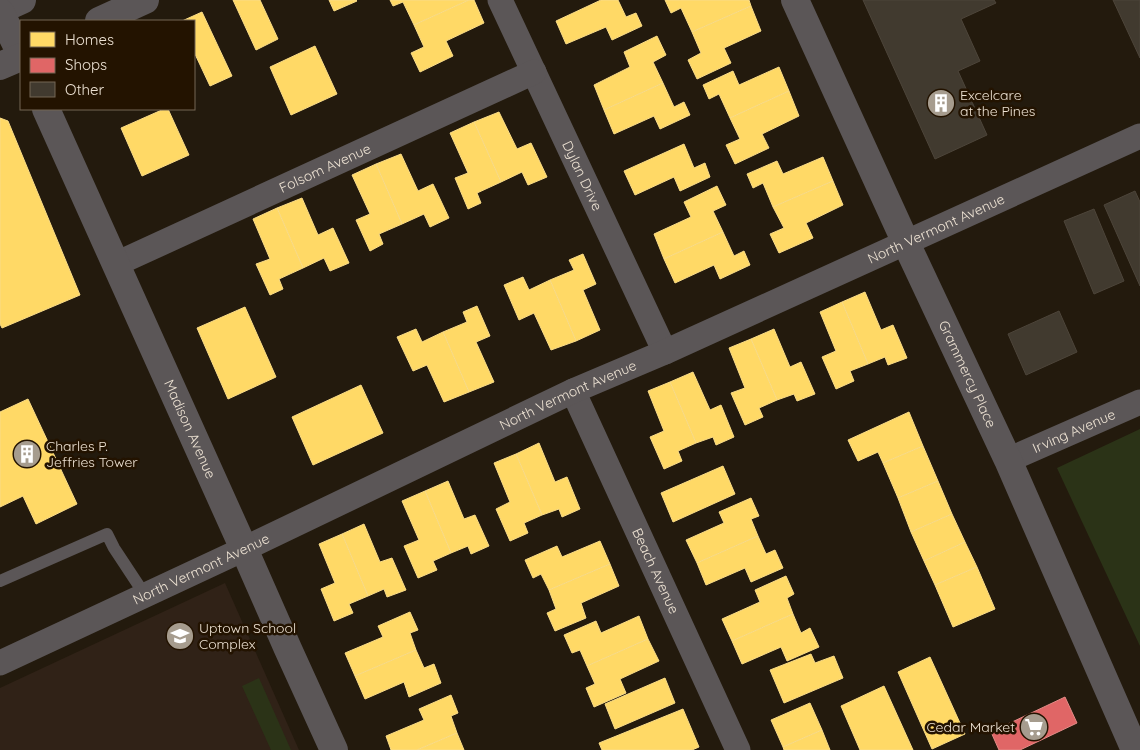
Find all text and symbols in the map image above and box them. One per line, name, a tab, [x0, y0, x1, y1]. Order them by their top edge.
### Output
legend	[20, 20, 195, 110]
text: Homes	[65, 30, 114, 49]
text: Shops	[65, 55, 107, 74]
text: Other	[65, 80, 105, 99]
place label: Excelcare at the Pines	[960, 86, 1035, 120]
building icon: Excelcare at the Pines	[926, 88, 956, 118]
street label: Dylan Drive	[558, 138, 607, 214]
street label: Folsom Avenue	[276, 139, 374, 197]
street label: North Vermont Avenue	[865, 190, 1008, 268]
street label: Grammercy Place	[935, 318, 1001, 431]
street label: North Vermont Avenue	[496, 356, 639, 434]
street label: Madison Avenue	[160, 377, 220, 481]
street label: Irving Avenue	[1030, 405, 1118, 457]
place label: Charles P. Jeffries Tower	[46, 437, 138, 471]
building icon: Charles P. Jeffries Tower	[12, 439, 42, 469]
street label: Beach Avenue	[628, 525, 683, 617]
street label: North Vermont Avenue	[130, 529, 272, 609]
place label: Uptown School Complex	[199, 619, 296, 653]
school or university icon: Uptown School Complex	[165, 621, 195, 651]
supermarket icon: Cedar Market	[1019, 712, 1049, 742]
place label: Cedar Market	[926, 718, 1015, 736]

